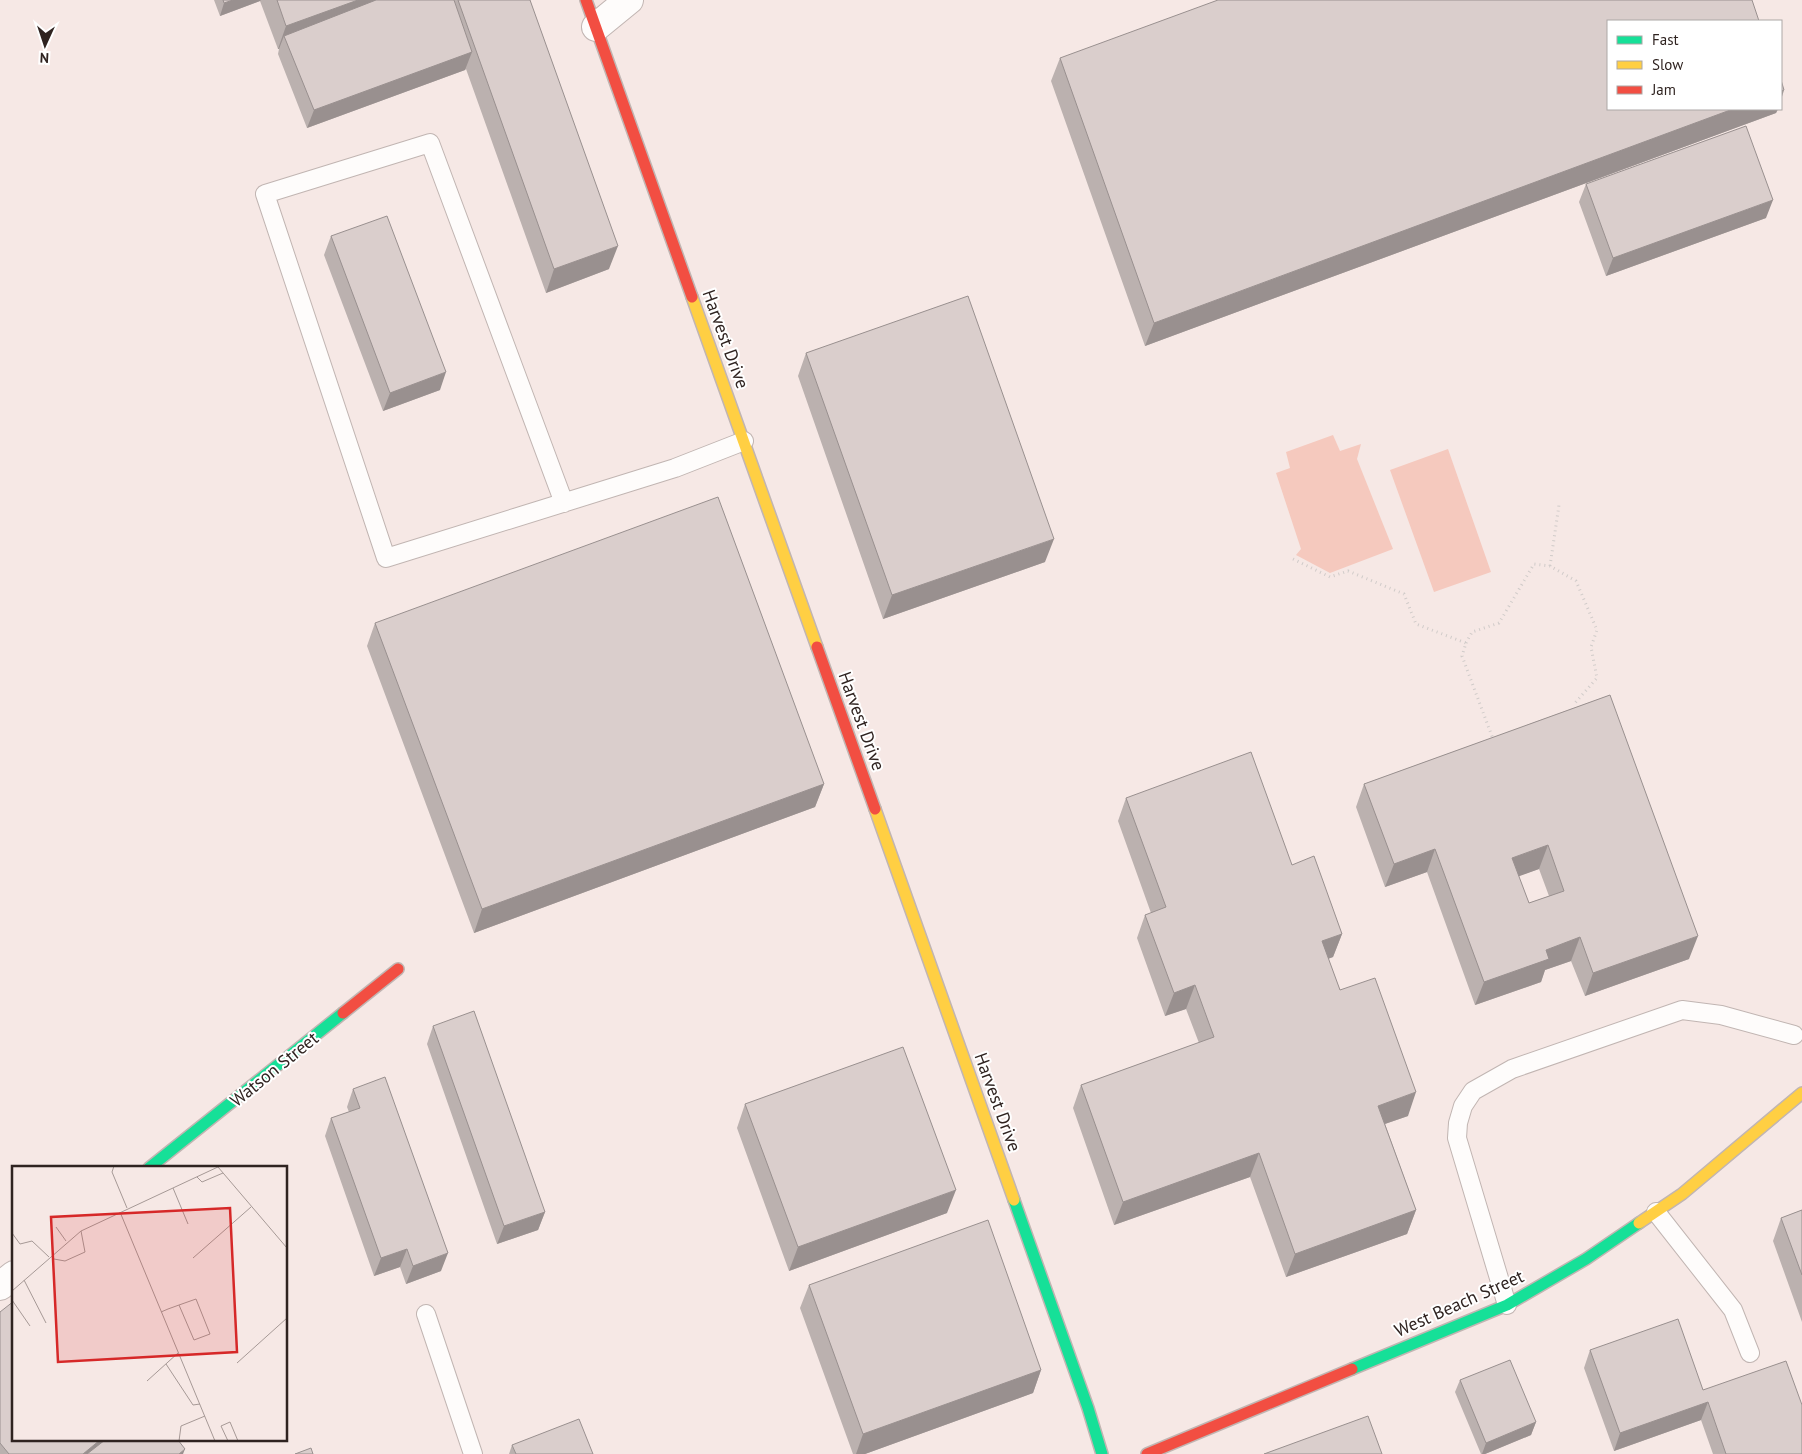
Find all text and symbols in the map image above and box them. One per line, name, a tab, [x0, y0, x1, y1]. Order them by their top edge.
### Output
north arrow	[20, 20, 70, 70]
legend	[1607, 20, 1782, 110]
text: Fast	[1652, 30, 1679, 49]
text: N	[39, 49, 49, 67]
text: Slow	[1652, 55, 1683, 74]
text: Jam	[1651, 80, 1676, 99]
street label: Harvest Drive	[697, 286, 755, 392]
street label: Harvest Drive	[833, 668, 891, 774]
street label: Watson Street	[225, 1026, 323, 1112]
street label: Harvest Drive	[969, 1049, 1027, 1155]
inset map	[12, 1166, 288, 1442]
street label: West Beach Street	[1391, 1264, 1527, 1342]

